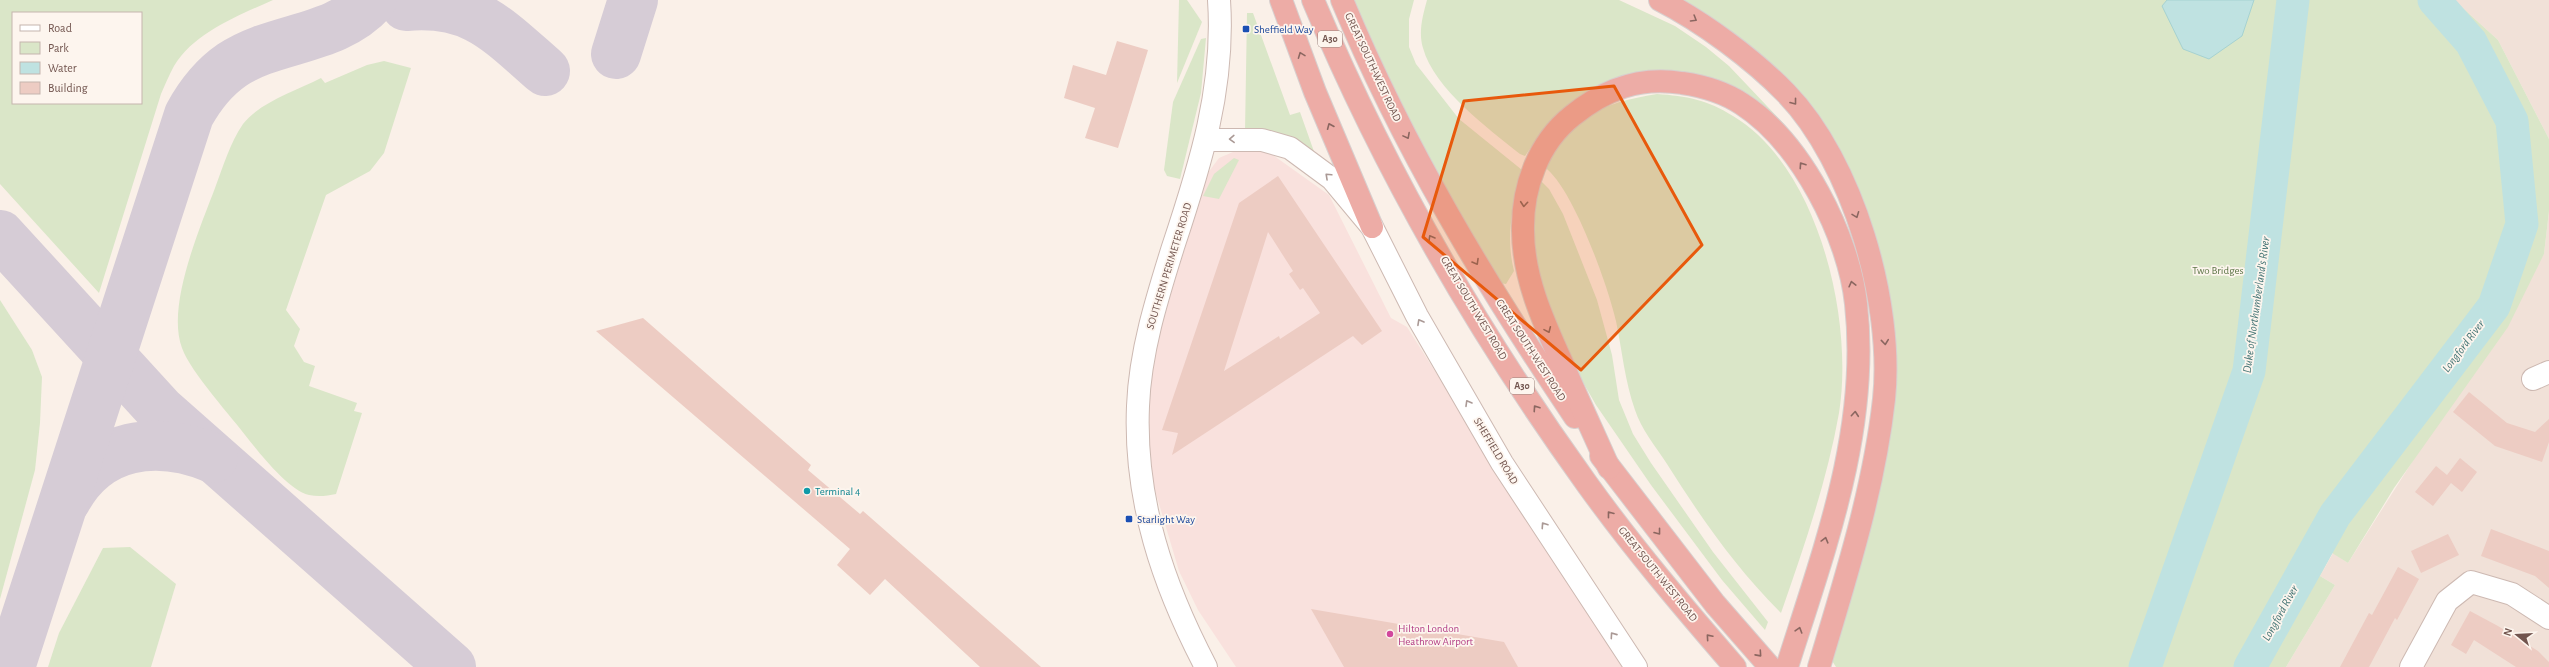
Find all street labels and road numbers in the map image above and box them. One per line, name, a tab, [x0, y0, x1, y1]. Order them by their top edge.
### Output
street label: GREAT SOUTH-WEST ROAD	[1343, 11, 1403, 123]
road number: A30	[1318, 31, 1342, 47]
street label: SOUTHERN PERIMETER ROAD	[1144, 201, 1194, 331]
street label: GREAT SOUTH WEST ROAD	[1439, 254, 1509, 362]
street label: GREAT SOUTH-WEST ROAD	[1494, 297, 1568, 403]
road number: A30	[1510, 378, 1534, 394]
street label: SHEFFIELD ROAD	[1472, 416, 1520, 486]
street label: GREAT SOUTH WEST ROAD	[1616, 525, 1700, 623]

